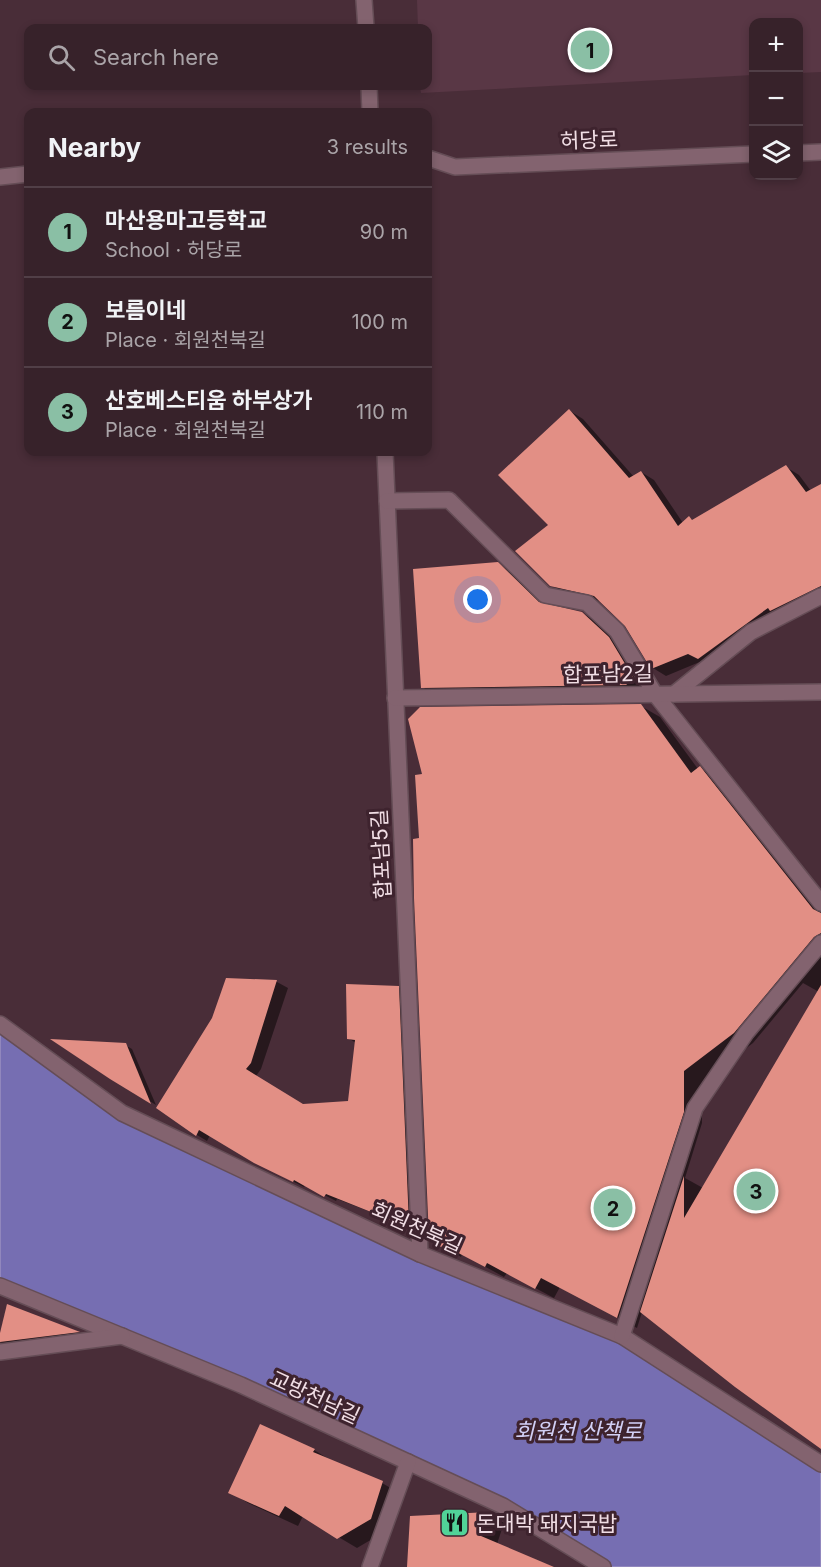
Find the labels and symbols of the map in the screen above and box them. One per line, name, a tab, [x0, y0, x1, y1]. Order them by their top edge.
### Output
pin: 1	[570, 28, 610, 72]
street label: 허당로	[560, 126, 618, 154]
your location	[463, 585, 492, 614]
street label: 합포남2길	[563, 661, 653, 687]
street label: 합포남5길	[366, 808, 396, 900]
pin: 3	[736, 1168, 776, 1214]
pin: 2	[594, 1186, 632, 1230]
street label: 회원천북길	[368, 1197, 466, 1259]
street label: 교방천남길	[266, 1365, 364, 1429]
water label: 회원천 산책로	[514, 1418, 644, 1444]
restaurant icon: 돈대박 돼지국밥	[439, 1507, 471, 1539]
place label: 돈대박 돼지국밥	[476, 1511, 617, 1536]

